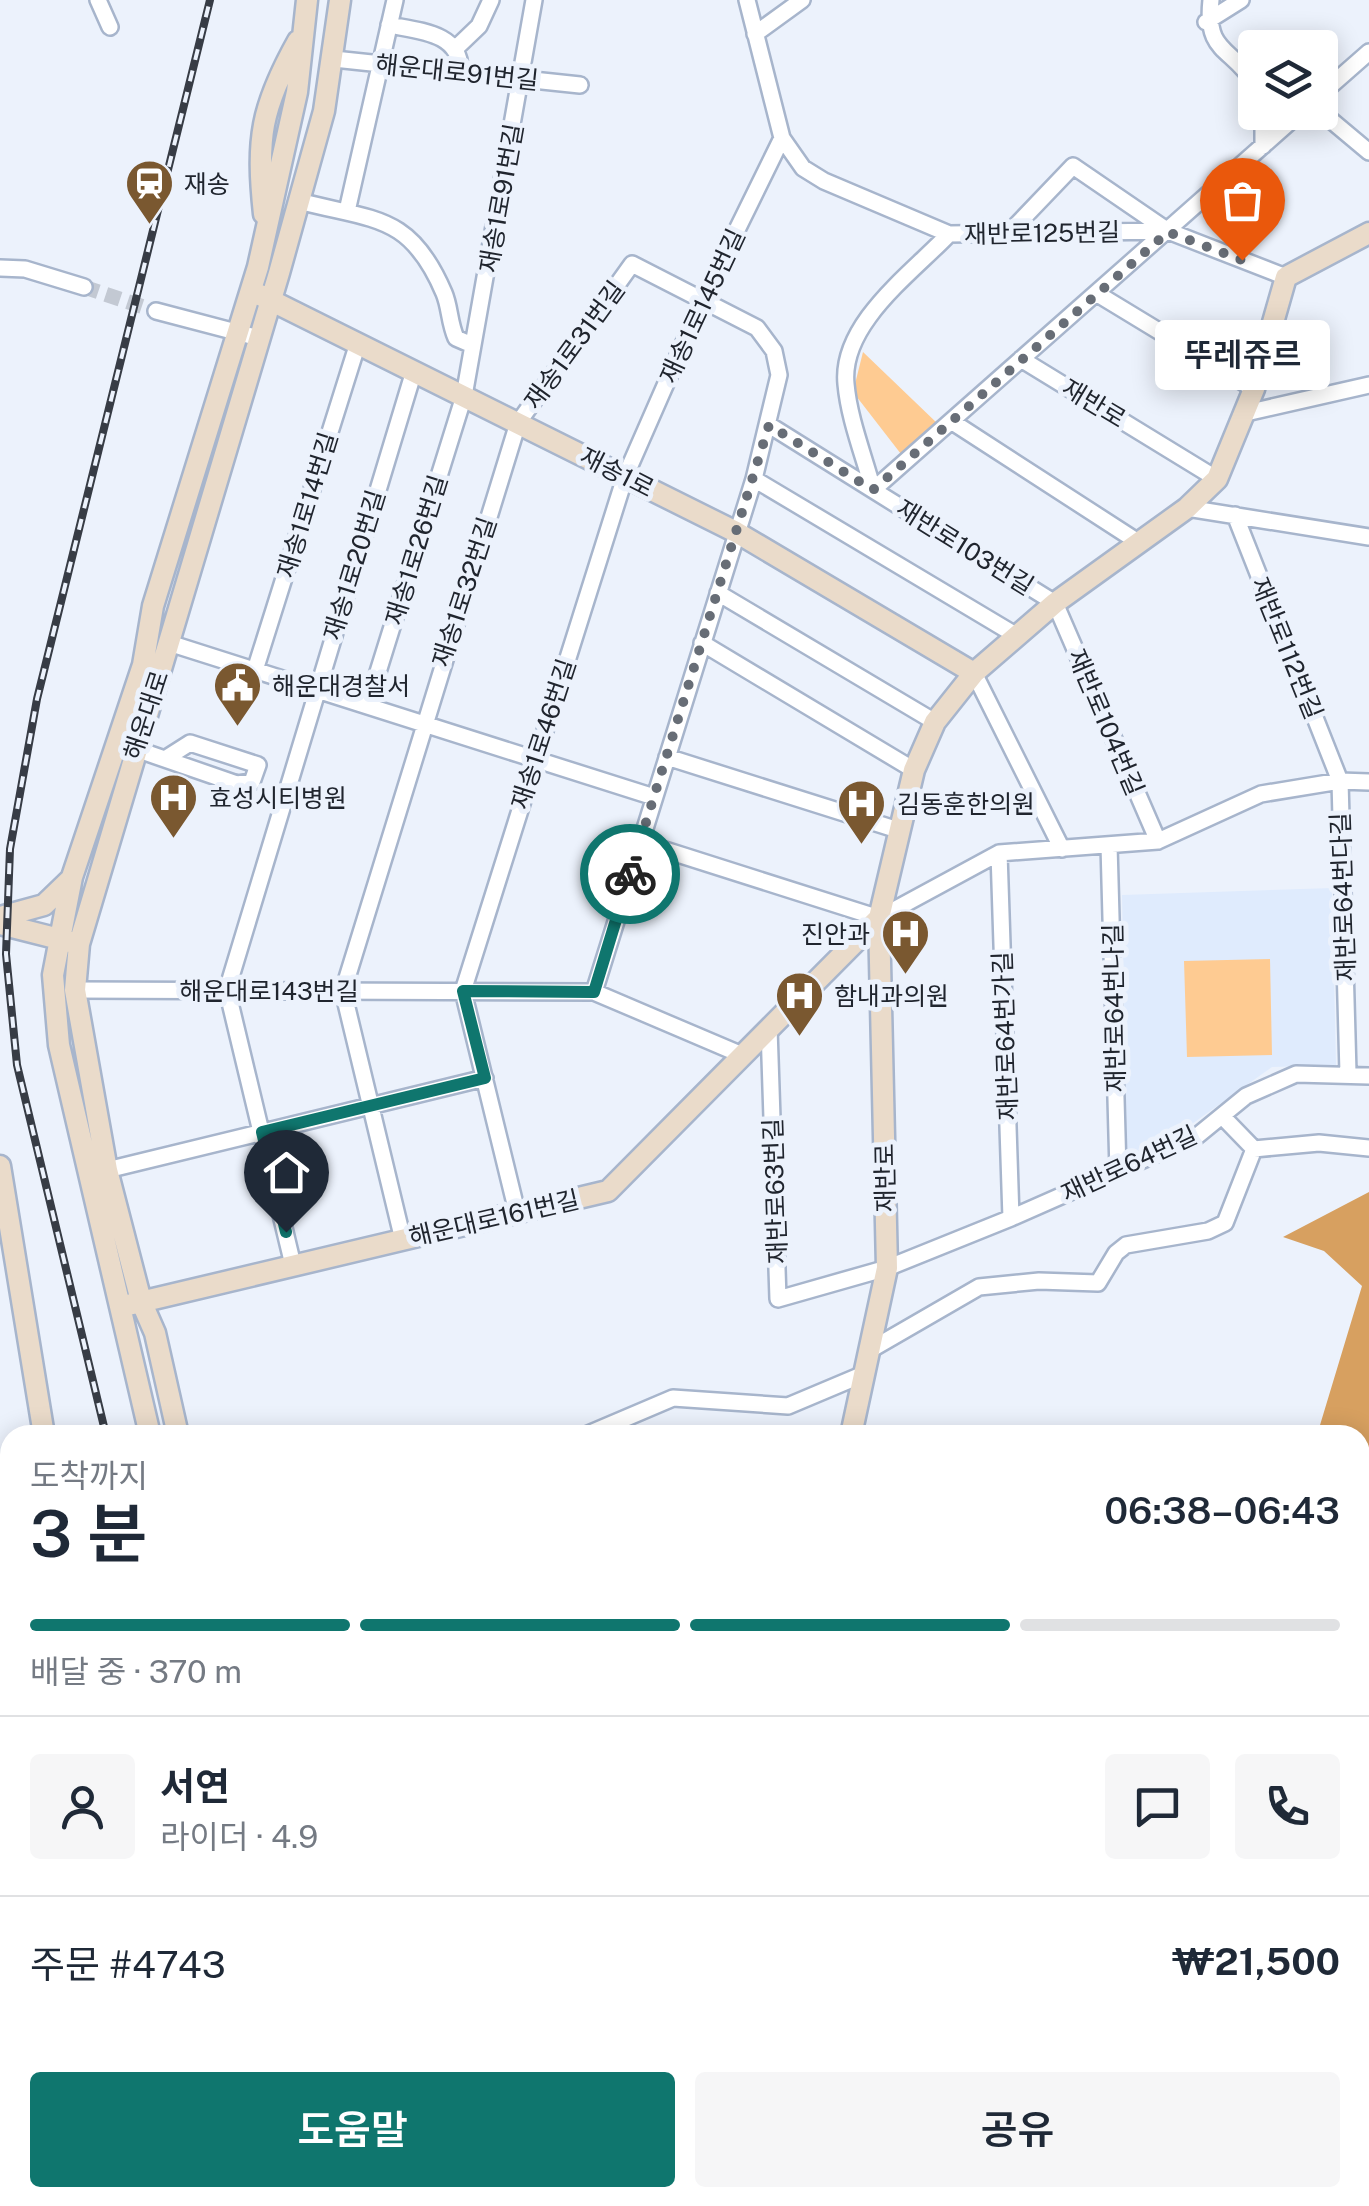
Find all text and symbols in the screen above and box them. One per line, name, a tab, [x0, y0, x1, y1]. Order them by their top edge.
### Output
map controls	[1238, 30, 1338, 130]
button: layers	[1238, 30, 1338, 130]
street label: 해운대로91번길	[374, 49, 540, 95]
street label: 재송1로91번길	[473, 121, 529, 275]
station icon: 재송	[123, 158, 175, 226]
pin	[1200, 158, 1285, 261]
place label: 재송	[184, 169, 230, 199]
icon: bag	[1215, 173, 1270, 228]
street label: 재반로125번길	[964, 217, 1120, 249]
street label: 재송1로145번길	[653, 224, 751, 388]
street label: 재송1로31번길	[517, 275, 631, 415]
callout: 뚜레쥬르	[1154, 320, 1330, 390]
text: 뚜레쥬르	[1184, 336, 1301, 373]
street label: 재반로	[1057, 372, 1131, 434]
street label: 재송1로14번길	[271, 428, 343, 582]
street label: 재송1로	[575, 441, 659, 503]
street label: 재송1로26번길	[379, 471, 453, 629]
street label: 재송1로20번길	[317, 486, 391, 644]
street label: 재반로103번길	[891, 493, 1039, 601]
street label: 재송1로32번길	[426, 513, 502, 671]
street label: 재반로112번길	[1245, 573, 1329, 723]
street label: 재반로104번길	[1062, 644, 1150, 800]
street label: 재송1로46번길	[505, 655, 581, 813]
public building icon: 해운대경찰서	[211, 660, 263, 728]
street label: 해운대로	[118, 667, 174, 763]
place label: 해운대경찰서	[272, 671, 410, 701]
hospital icon: 효성시티병원	[148, 772, 200, 840]
hospital icon: 김동훈한의원	[836, 778, 888, 846]
place label: 효성시티병원	[209, 783, 347, 813]
place label: 김동훈한의원	[897, 789, 1035, 819]
street label: 재반로64번다길	[1325, 812, 1361, 982]
courier	[580, 824, 680, 924]
icon: bike	[603, 847, 658, 902]
hospital icon: 진안과	[879, 908, 931, 976]
place label: 진안과	[801, 919, 870, 949]
street label: 재반로64번나길	[1098, 923, 1130, 1093]
street label: 재반로64번가길	[987, 951, 1023, 1121]
hospital icon: 함내과의원	[773, 970, 825, 1038]
street label: 해운대로143번길	[179, 976, 359, 1006]
place label: 함내과의원	[834, 981, 949, 1011]
street label: 재반로63번길	[757, 1117, 793, 1265]
street label: 재반로64번길	[1056, 1120, 1202, 1208]
pin	[244, 1130, 329, 1233]
street label: 재반로	[869, 1143, 901, 1213]
icon: home	[259, 1145, 314, 1200]
street label: 해운대로161번길	[406, 1184, 582, 1252]
text: 도착까지	[30, 1457, 148, 1494]
text: 06:38–06:43	[1104, 1488, 1340, 1533]
text: 3 분	[30, 1495, 147, 1572]
text: 배달 중 · 370 m	[30, 1653, 242, 1690]
button: person	[30, 1754, 135, 1859]
button: chat	[1105, 1754, 1210, 1859]
button: phone	[1235, 1754, 1340, 1859]
text: 서연	[160, 1764, 230, 1809]
text: 라이더 · 4.9	[160, 1818, 318, 1855]
text: ₩21,500	[1172, 1939, 1340, 1984]
text: 주문 #4743	[30, 1942, 226, 1987]
button: 도움말	[30, 2072, 675, 2187]
button: 공유	[695, 2072, 1340, 2187]

